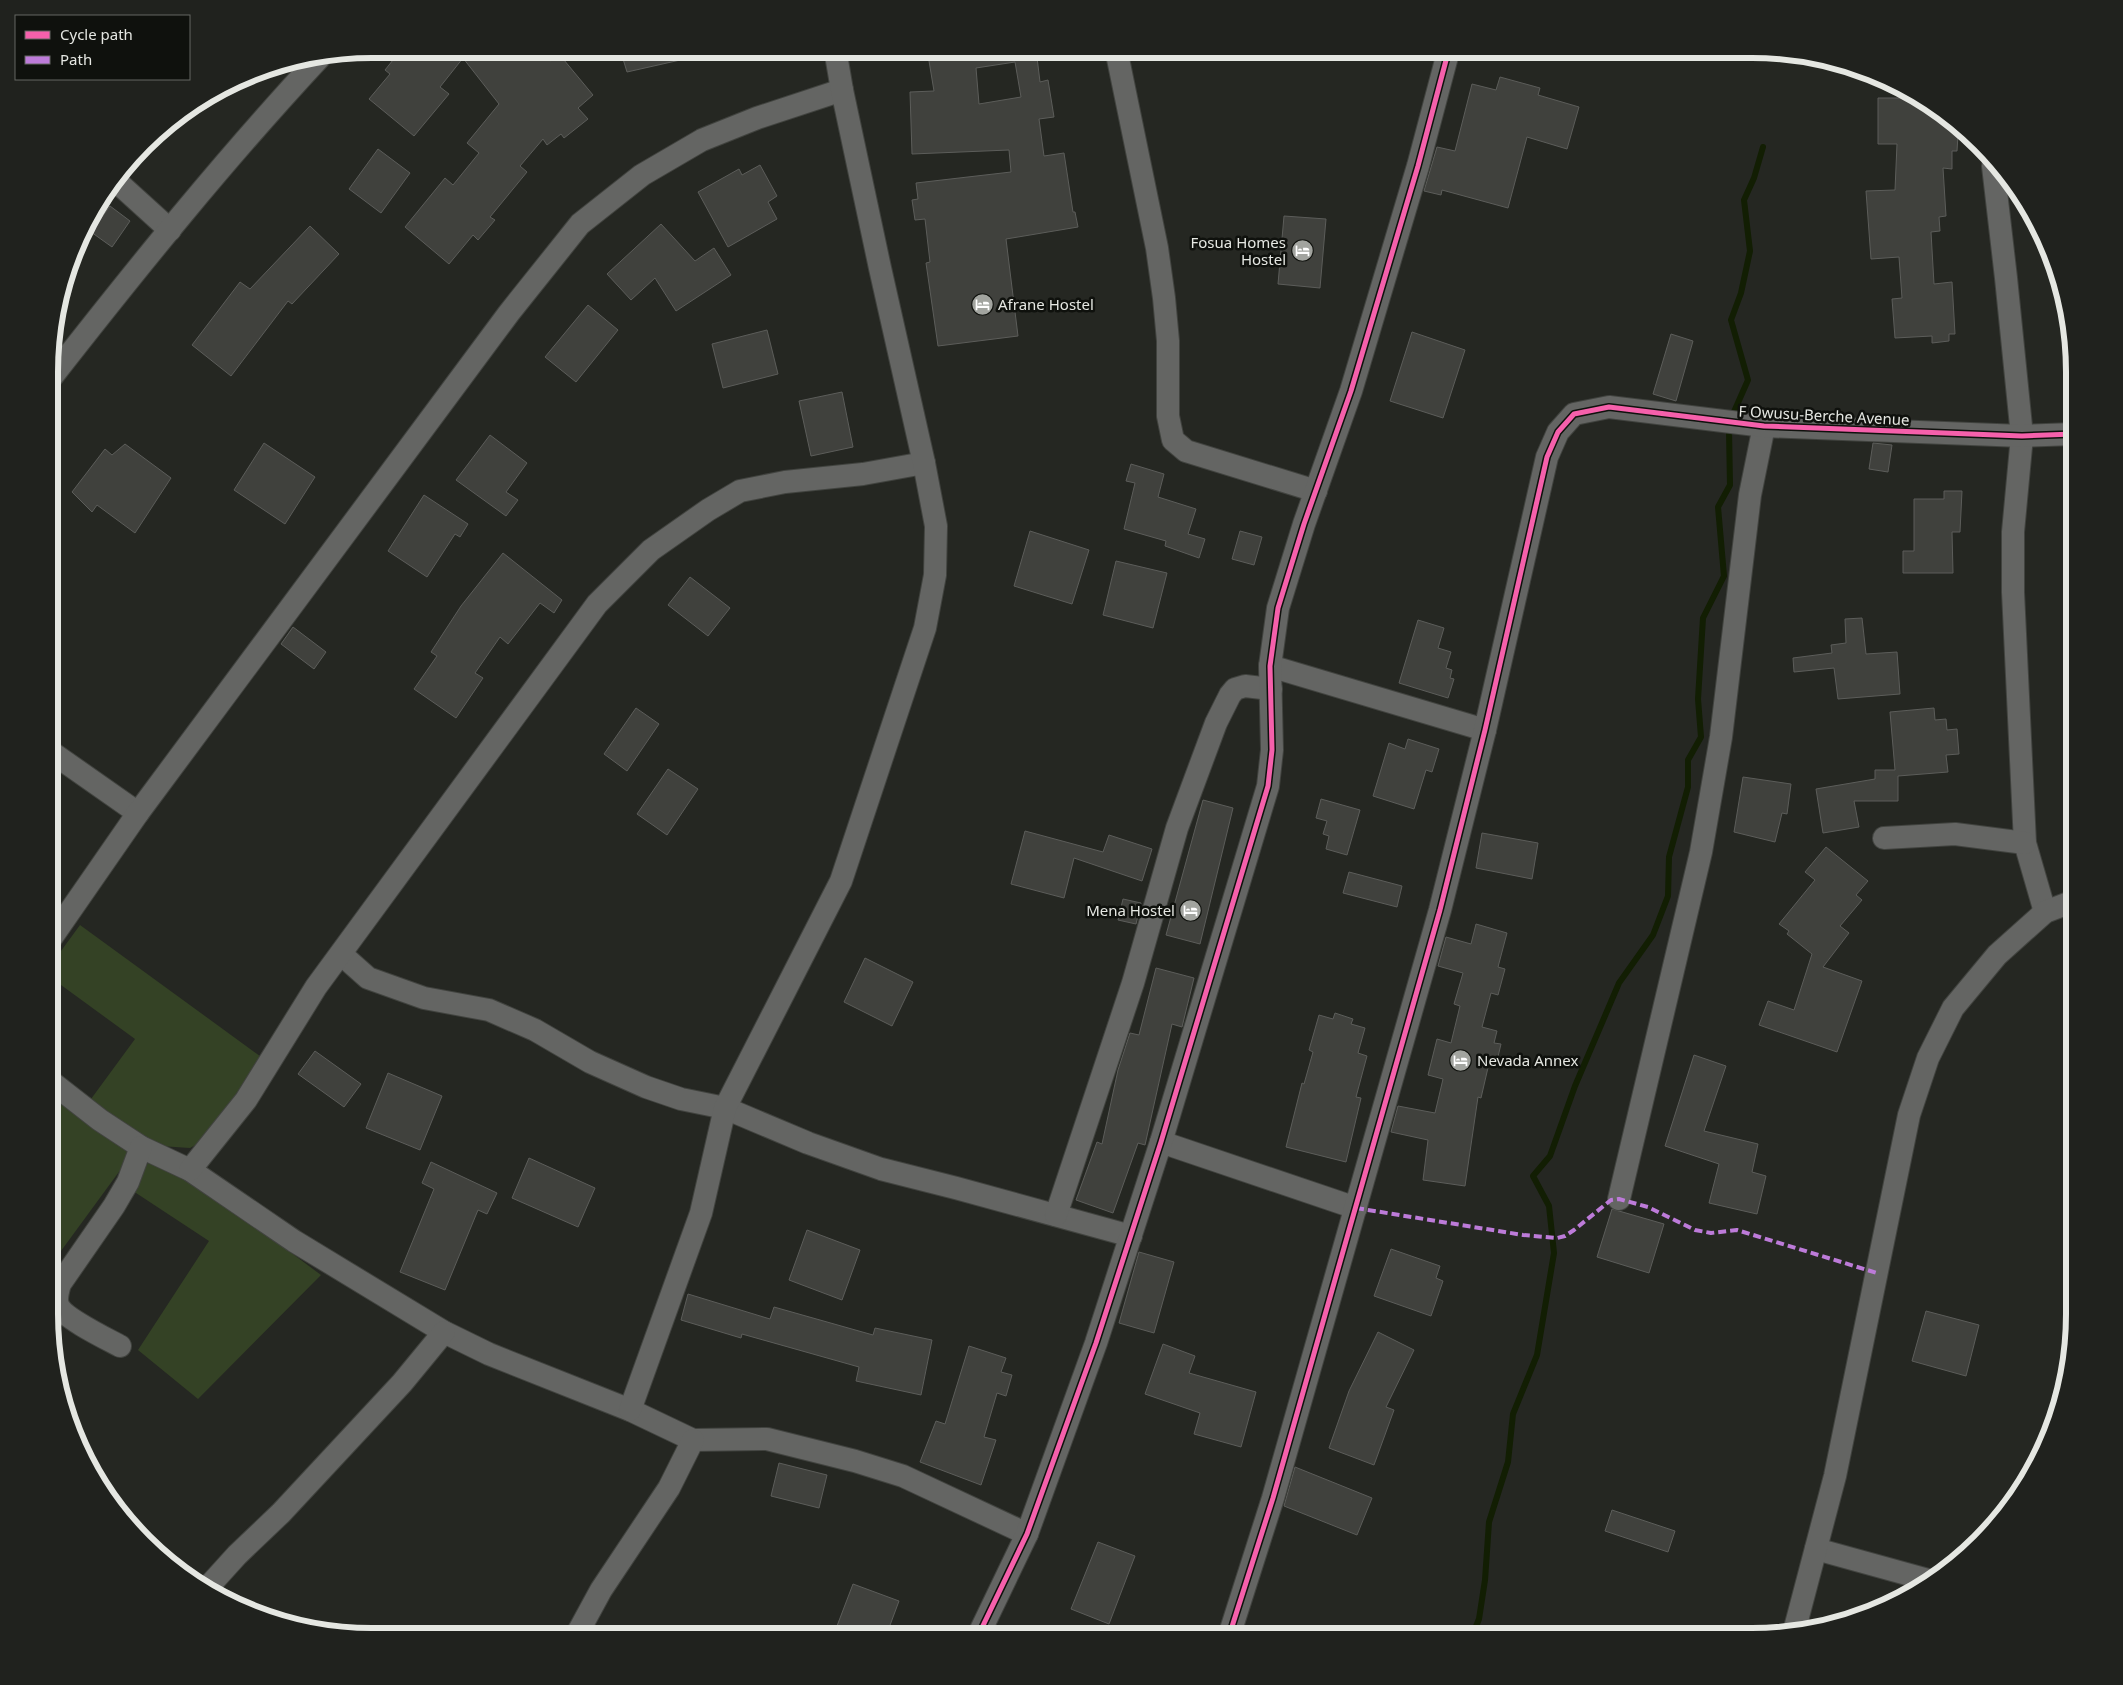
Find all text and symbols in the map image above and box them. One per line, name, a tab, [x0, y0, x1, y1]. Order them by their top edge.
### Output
legend	[15, 15, 190, 80]
text: Cycle path	[60, 24, 133, 44]
text: Path	[60, 49, 92, 69]
place label: Fosua Homes Hostel	[1191, 232, 1286, 269]
hotel icon: Fosua Homes Hostel	[1290, 239, 1314, 263]
hotel icon: Afrane Hostel	[970, 292, 994, 316]
place label: Afrane Hostel	[998, 294, 1094, 314]
street label: F Owusu-Berche Avenue	[1738, 401, 1910, 429]
hotel icon: Mena Hostel	[1179, 898, 1203, 922]
place label: Mena Hostel	[1086, 900, 1175, 920]
hotel icon: Nevada Annex	[1449, 1048, 1473, 1072]
place label: Nevada Annex	[1477, 1050, 1578, 1070]

